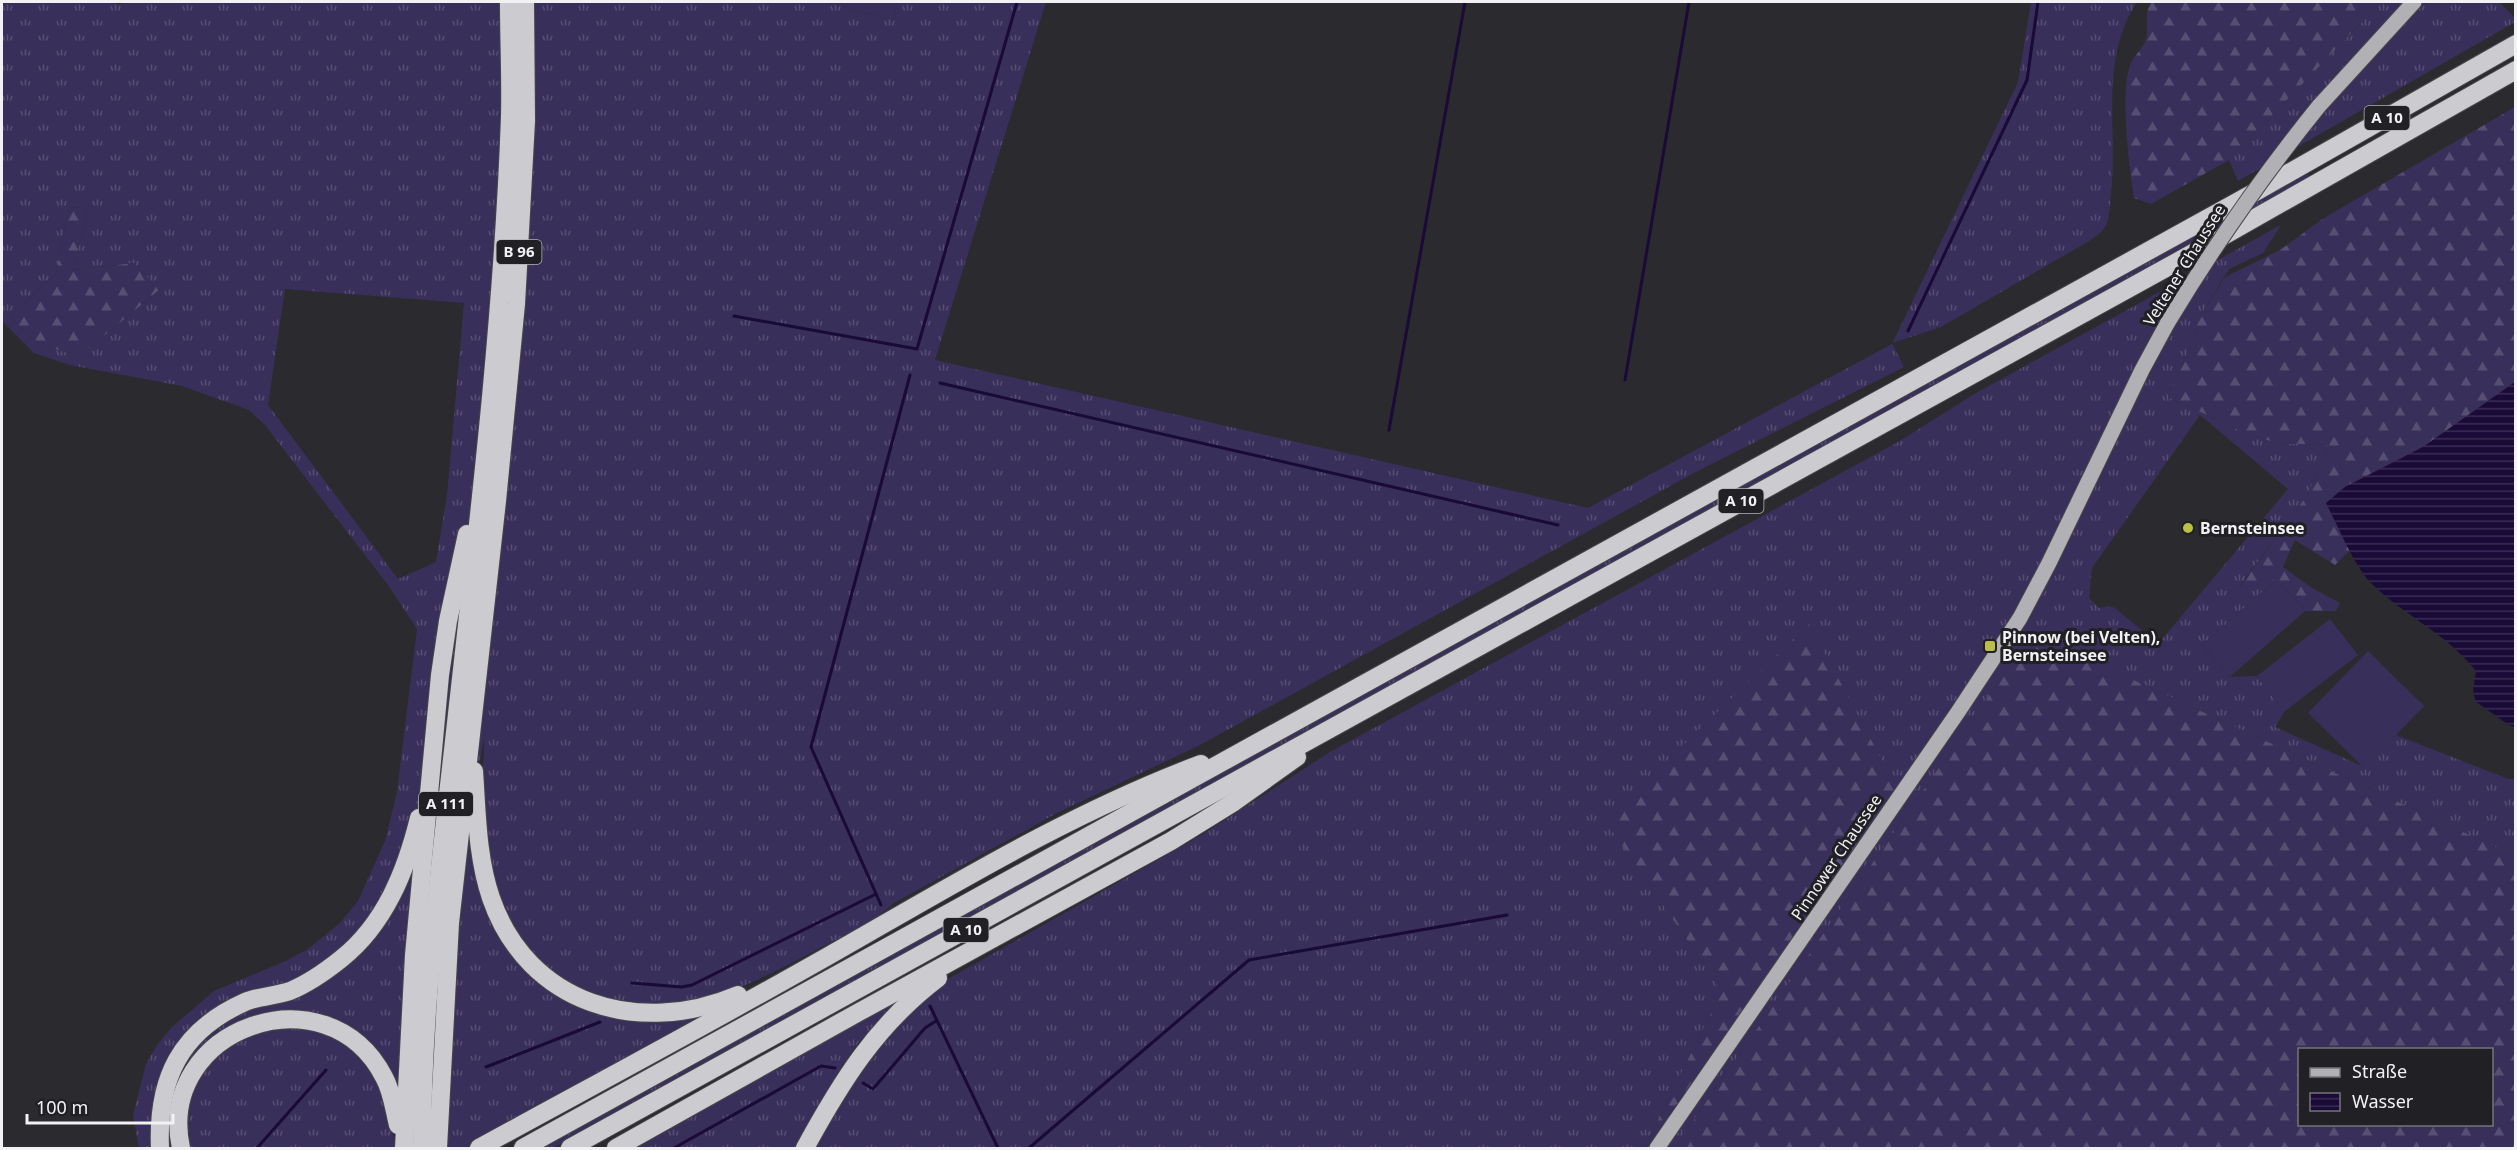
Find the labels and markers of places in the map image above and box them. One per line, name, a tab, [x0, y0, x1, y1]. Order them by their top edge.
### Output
place label: Bernsteinsee	[2200, 517, 2305, 539]
marker: Bernsteinsee	[2181, 521, 2195, 535]
place label: Pinnow (bei Velten), Bernsteinsee	[2002, 626, 2160, 666]
marker: Pinnow (bei Velten), Bernsteinsee	[1983, 639, 1997, 653]

